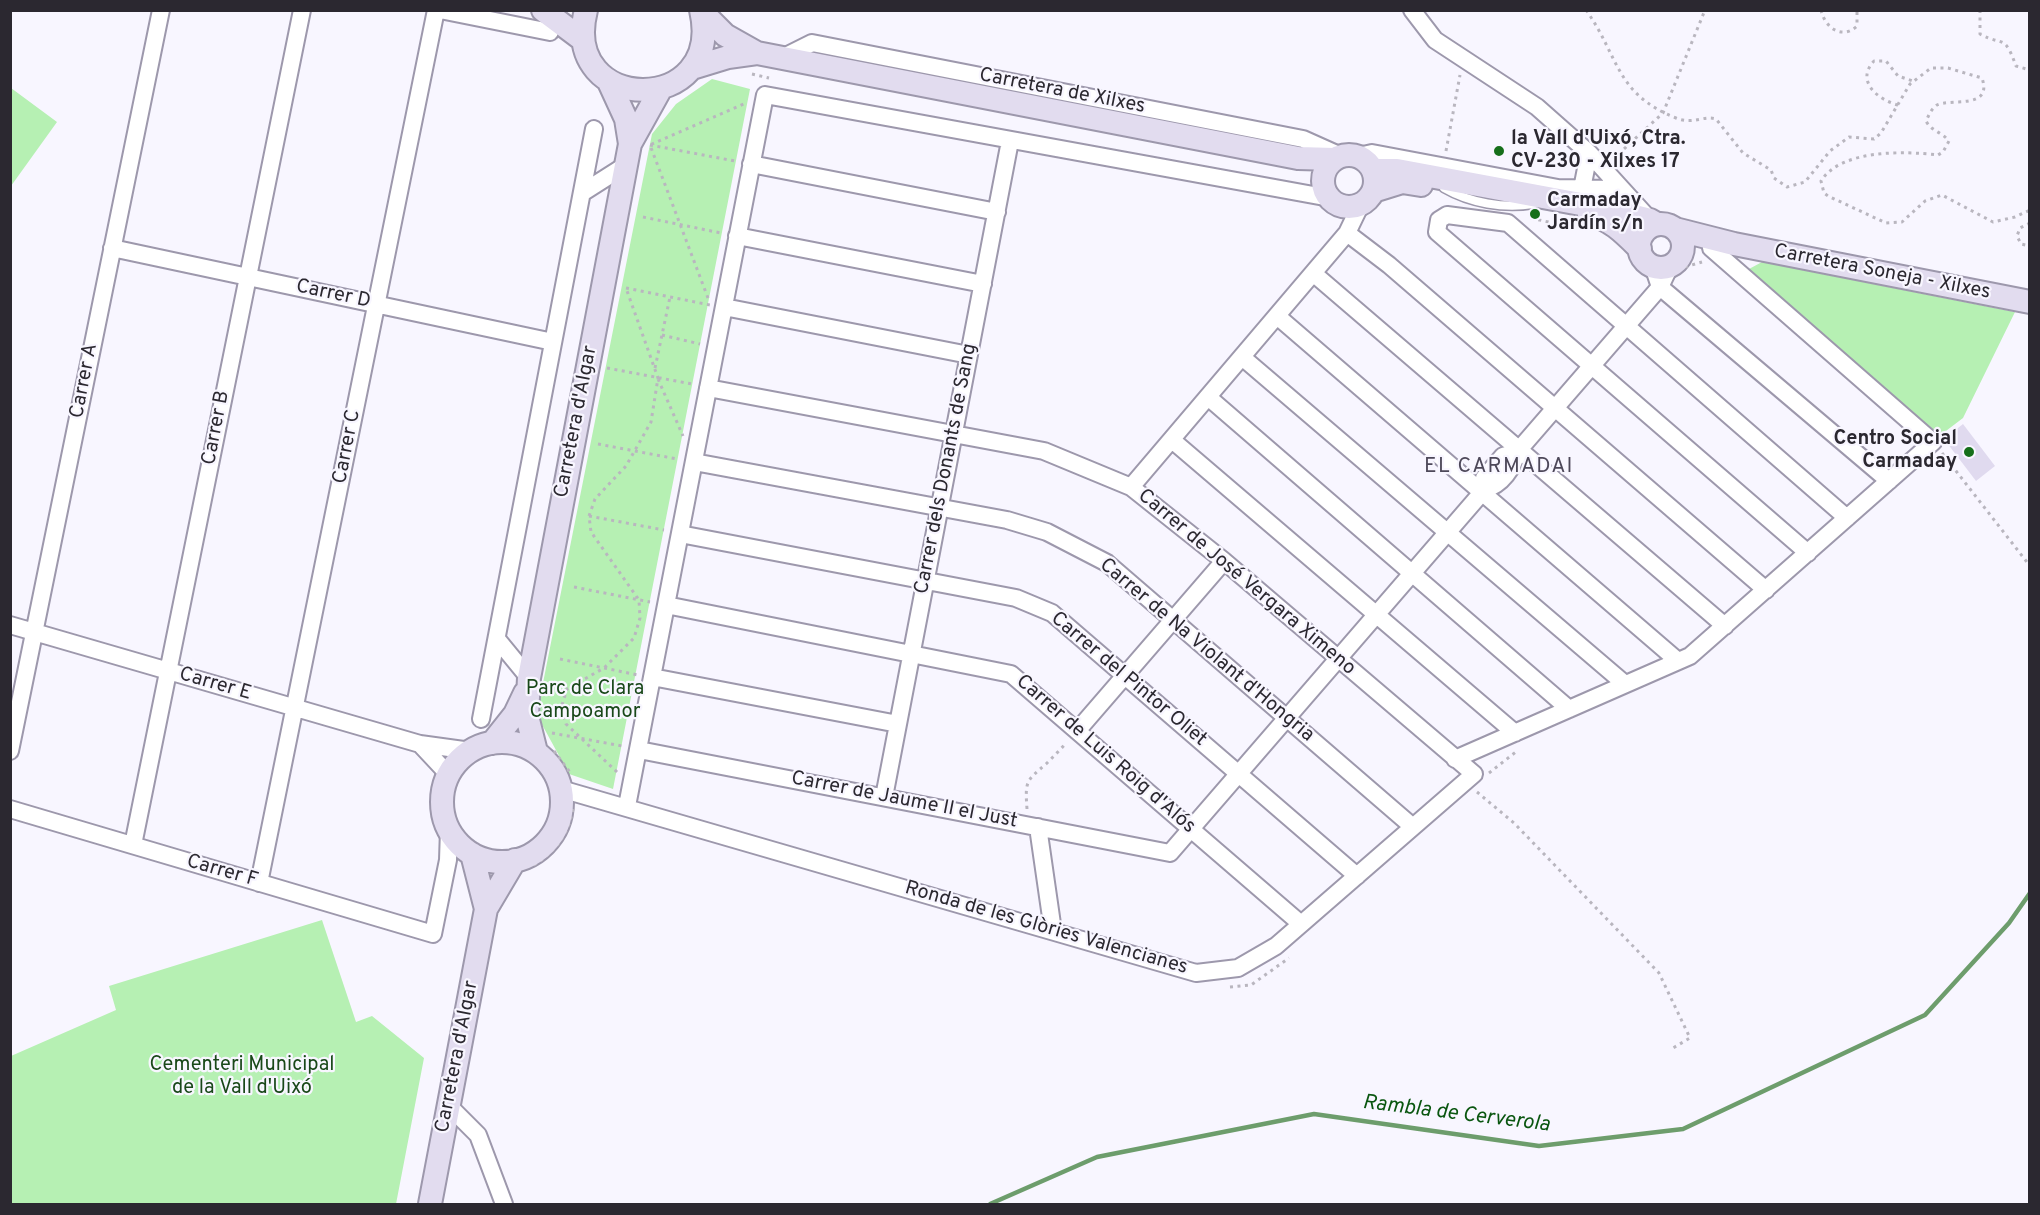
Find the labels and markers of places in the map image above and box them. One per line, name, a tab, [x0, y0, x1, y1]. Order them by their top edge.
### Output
place label: la Vall d'Uixó, Ctra. CV-230 - Xilxes 17	[1511, 128, 1686, 175]
marker: la Vall d'Uixó, Ctra. CV-230 - Xilxes 17	[1492, 144, 1506, 158]
place label: Carmaday Jardín s/n	[1547, 190, 1643, 237]
marker: Carmaday Jardín s/n	[1528, 207, 1542, 221]
place label: Centro Social Carmaday	[1834, 428, 1957, 475]
marker: Centro Social Carmaday	[1962, 445, 1976, 459]

